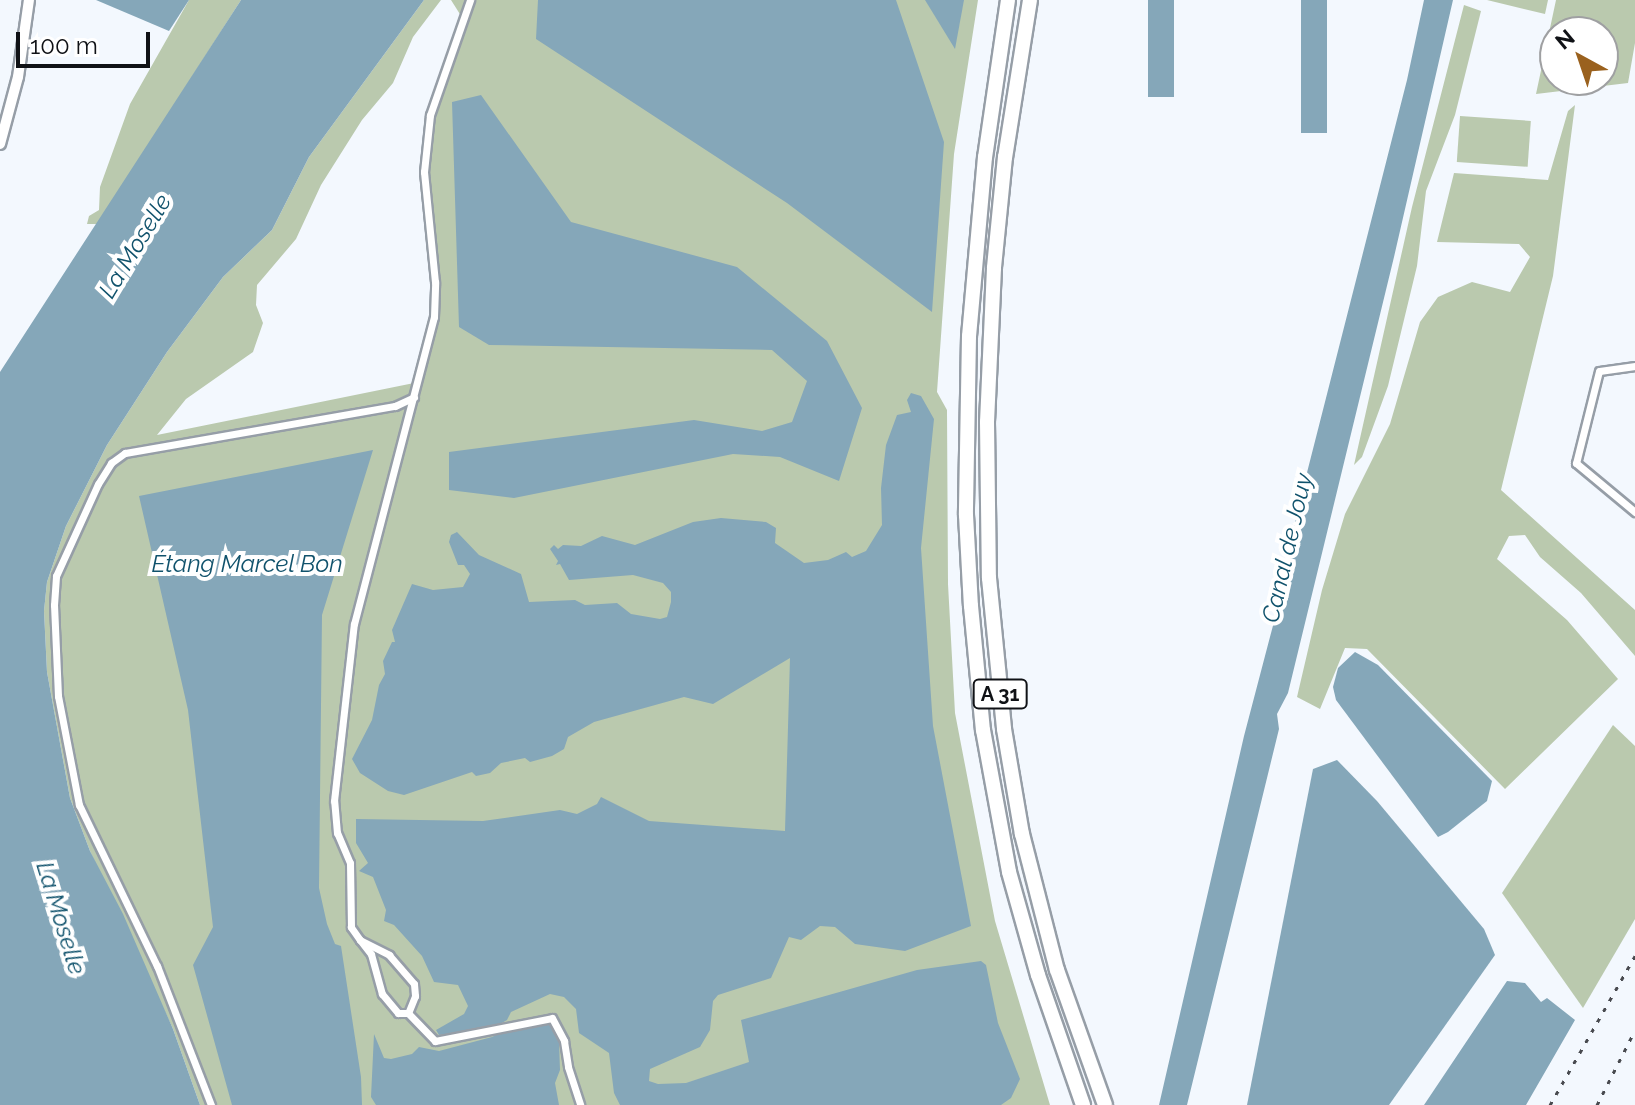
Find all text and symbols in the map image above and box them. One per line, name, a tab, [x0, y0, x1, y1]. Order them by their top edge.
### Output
scale bar	[20, 16, 154, 66]
north arrow	[1539, 16, 1619, 96]
text: N	[1550, 24, 1580, 55]
text: 100 m	[30, 31, 98, 60]
water label: La Moselle	[93, 189, 177, 303]
water label: Canal de Jouy	[1256, 470, 1318, 626]
water label: Étang Marcel Bon	[151, 550, 343, 578]
road number: A 31	[972, 678, 1028, 710]
water label: La Moselle	[30, 858, 92, 978]

